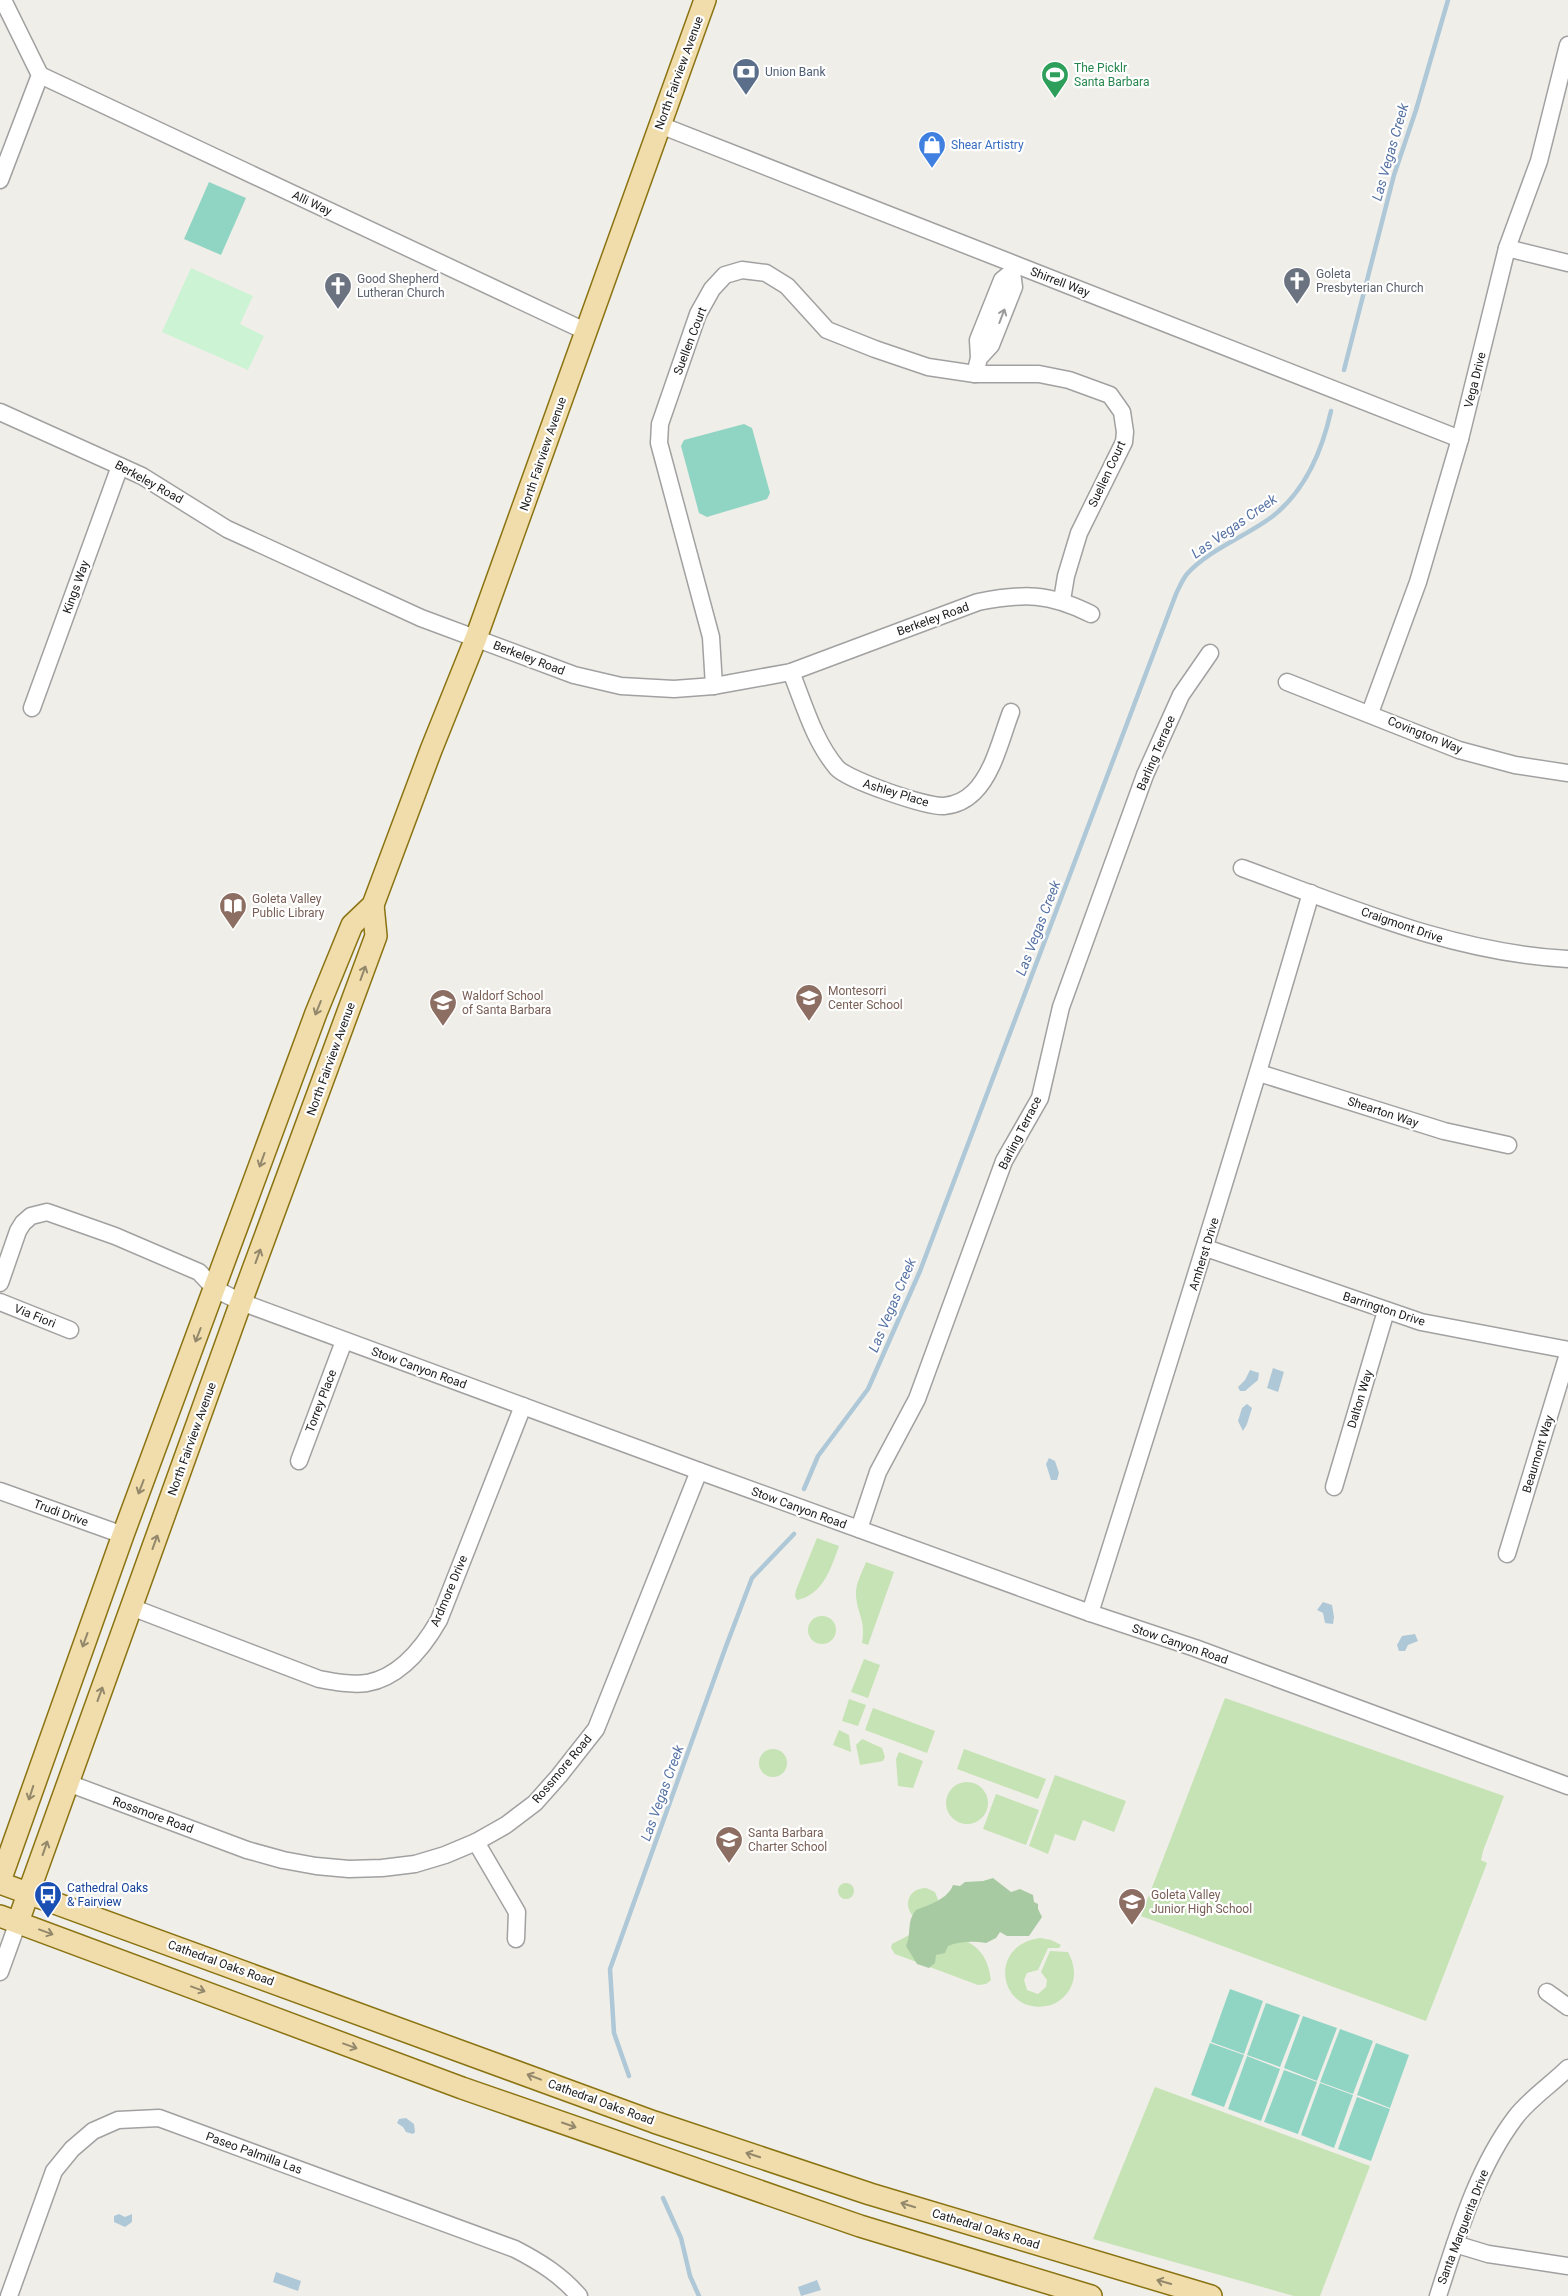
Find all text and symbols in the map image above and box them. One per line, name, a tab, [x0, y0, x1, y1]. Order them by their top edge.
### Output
street label: North Fairview Avenue	[652, 14, 706, 132]
bank icon: Union Bank	[731, 57, 761, 96]
sports icon: The Picklr Santa Barbara	[1040, 60, 1070, 99]
place label: The Picklr Santa Barbara	[1074, 61, 1149, 89]
place label: Union Bank	[765, 65, 826, 79]
water label: Las Vegas Creek	[1368, 100, 1412, 203]
shop icon: Shear Artistry	[917, 130, 947, 169]
place label: Shear Artistry	[951, 138, 1024, 152]
street label: Alli Way	[290, 188, 334, 218]
street label: Shirrell Way	[1028, 264, 1092, 300]
church icon: Goleta Presbyterian Church	[1282, 266, 1312, 305]
place label: Goleta Presbyterian Church	[1316, 267, 1424, 295]
church icon: Good Shepherd Lutheran Church	[323, 271, 353, 310]
place label: Good Shepherd Lutheran Church	[357, 272, 445, 300]
street label: Suellen Court	[671, 305, 709, 377]
one-way arrow	[999, 308, 1008, 323]
street label: Vega Drive	[1461, 351, 1489, 409]
street label: North Fairview Avenue	[517, 395, 569, 513]
street label: Suellen Court	[1086, 439, 1128, 509]
street label: Berkeley Road	[113, 458, 185, 506]
water label: Las Vegas Creek	[1188, 490, 1281, 561]
street label: Kings Way	[60, 558, 92, 615]
street label: Berkeley Road	[895, 599, 971, 639]
street label: Berkeley Road	[491, 638, 567, 678]
street label: Barling Terrace	[1134, 713, 1178, 793]
street label: Covington Way	[1386, 714, 1465, 756]
street label: Ashley Place	[861, 776, 931, 810]
water label: Las Vegas Creek	[1012, 877, 1064, 978]
library icon: Goleta Valley Public Library	[218, 891, 248, 930]
place label: Goleta Valley Public Library	[252, 892, 325, 920]
street label: Craigmont Drive	[1359, 904, 1445, 946]
one-way arrow	[359, 965, 368, 981]
school or university icon: Montesorri Center School	[794, 983, 824, 1022]
place label: Montesorri Center School	[828, 984, 903, 1012]
school or university icon: Waldorf School of Santa Barbara	[428, 988, 458, 1027]
place label: Waldorf School of Santa Barbara	[462, 989, 551, 1017]
street label: North Fairview Avenue	[304, 1000, 358, 1118]
one-way arrow	[312, 1000, 322, 1015]
street label: Barling Terrace	[996, 1094, 1044, 1172]
street label: Shearton Way	[1346, 1094, 1421, 1130]
one-way arrow	[257, 1152, 266, 1168]
street label: Amherst Drive	[1186, 1216, 1222, 1292]
one-way arrow	[254, 1249, 263, 1264]
water label: Las Vegas Creek	[865, 1254, 919, 1354]
street label: Barrington Drive	[1341, 1289, 1427, 1329]
street label: Via Fiori	[12, 1301, 58, 1331]
one-way arrow	[193, 1327, 202, 1342]
street label: Stow Canyon Road	[369, 1344, 469, 1392]
street label: Torrey Place	[303, 1368, 339, 1434]
street label: Dalton Way	[1345, 1368, 1376, 1430]
street label: North Fairview Avenue	[165, 1380, 219, 1498]
street label: Beaumont Way	[1520, 1413, 1557, 1495]
one-way arrow	[136, 1479, 145, 1494]
street label: Stow Canyon Road	[749, 1484, 849, 1532]
street label: Trudi Drive	[32, 1497, 90, 1529]
one-way arrow	[151, 1534, 160, 1550]
street label: Ardmore Drive	[428, 1553, 470, 1629]
street label: Stow Canyon Road	[1130, 1621, 1230, 1667]
one-way arrow	[80, 1632, 89, 1647]
one-way arrow	[96, 1687, 105, 1703]
street label: Rossmore Road	[529, 1732, 595, 1806]
water label: Las Vegas Creek	[637, 1742, 687, 1843]
one-way arrow	[26, 1785, 36, 1801]
street label: Rossmore Road	[111, 1794, 195, 1836]
school or university icon: Santa Barbara Charter School	[714, 1825, 744, 1864]
place label: Santa Barbara Charter School	[748, 1826, 827, 1854]
one-way arrow	[41, 1840, 51, 1856]
bus stop icon: Cathedral Oaks & Fairview	[33, 1880, 63, 1919]
place label: Cathedral Oaks & Fairview	[67, 1881, 148, 1909]
school or university icon: Goleta Valley Junior High School	[1117, 1887, 1147, 1926]
place label: Goleta Valley Junior High School	[1151, 1888, 1252, 1916]
one-way arrow	[38, 1928, 53, 1937]
street label: Cathedral Oaks Road	[166, 1937, 276, 1989]
one-way arrow	[190, 1985, 205, 1994]
one-way arrow	[342, 2042, 358, 2051]
one-way arrow	[527, 2072, 543, 2081]
street label: Cathedral Oaks Road	[546, 2076, 656, 2128]
one-way arrow	[561, 2121, 576, 2130]
street label: Paseo Palmilla Las	[204, 2129, 304, 2177]
one-way arrow	[746, 2150, 762, 2159]
street label: Santa Marguerita Drive	[1435, 2168, 1491, 2286]
one-way arrow	[900, 2200, 916, 2210]
street label: Cathedral Oaks Road	[930, 2206, 1042, 2252]
one-way arrow	[1156, 2277, 1172, 2287]

